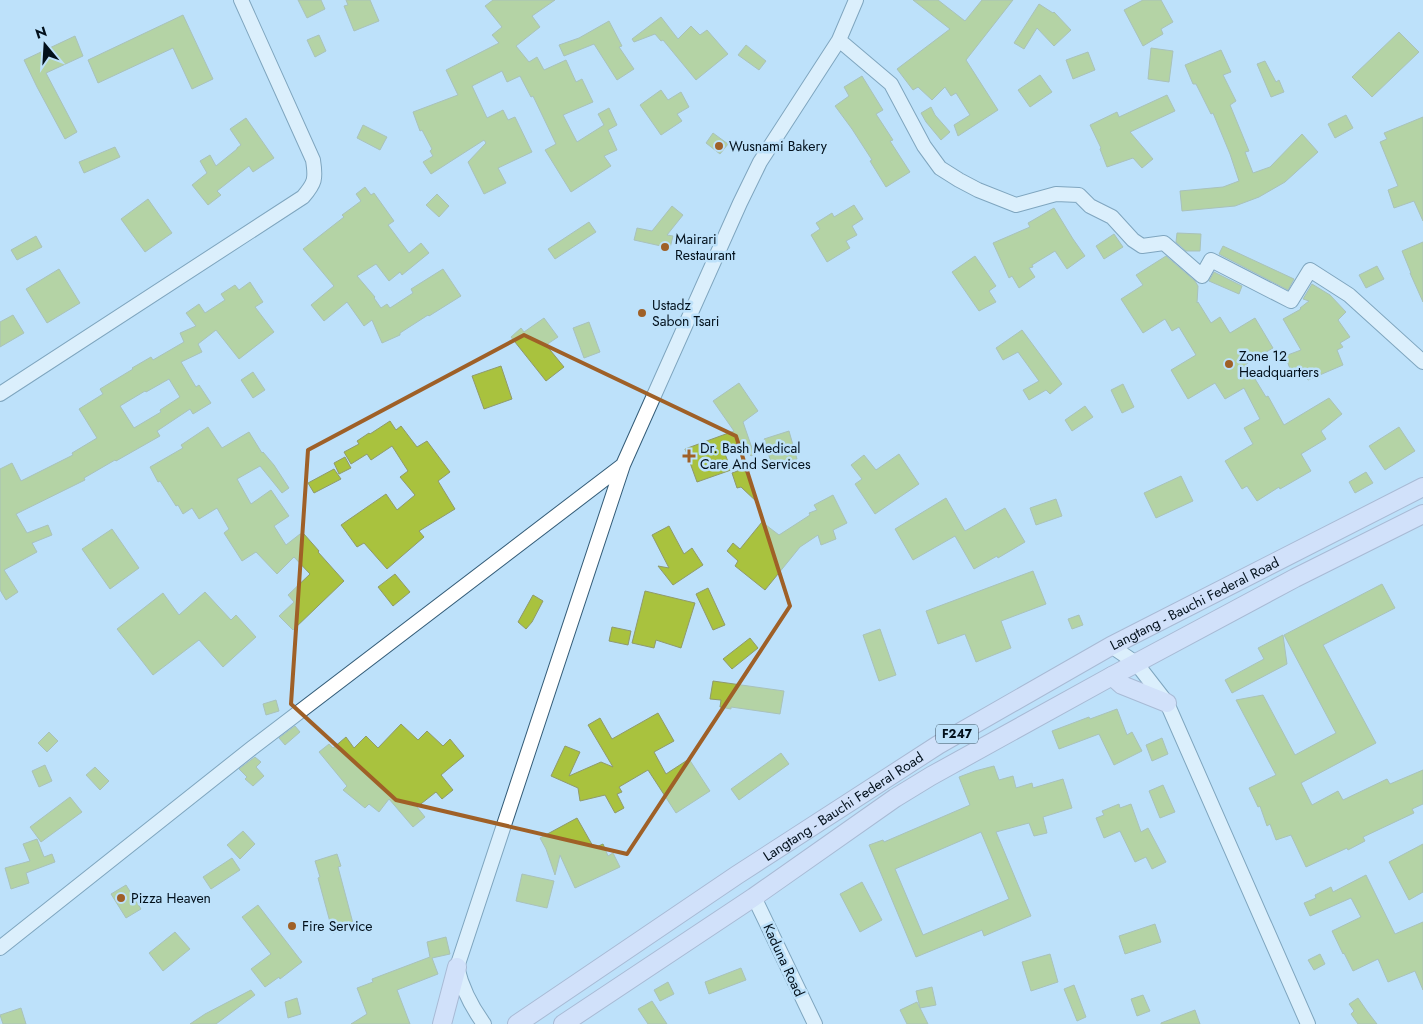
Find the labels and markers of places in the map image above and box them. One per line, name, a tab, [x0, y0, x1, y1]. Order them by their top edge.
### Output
place label: Wusnami Bakery	[729, 136, 828, 156]
marker: Wusnami Bakery	[713, 140, 725, 152]
place label: Mairari Restaurant	[675, 229, 736, 265]
marker: Mairari Restaurant	[659, 241, 671, 253]
place label: Ustadz Sabon Tsari	[652, 295, 720, 331]
marker: Ustadz Sabon Tsari	[636, 307, 648, 319]
place label: Zone 12 Headquarters	[1239, 346, 1319, 382]
marker: Zone 12 Headquarters	[1223, 358, 1235, 370]
place label: Dr. Bash Medical Care And Services	[700, 438, 811, 474]
marker: Dr. Bash Medical Care And Services	[682, 449, 696, 463]
place label: Pizza Heaven	[131, 888, 211, 908]
marker: Pizza Heaven	[115, 892, 127, 904]
place label: Fire Service	[302, 916, 372, 936]
marker: Fire Service	[286, 920, 298, 932]

